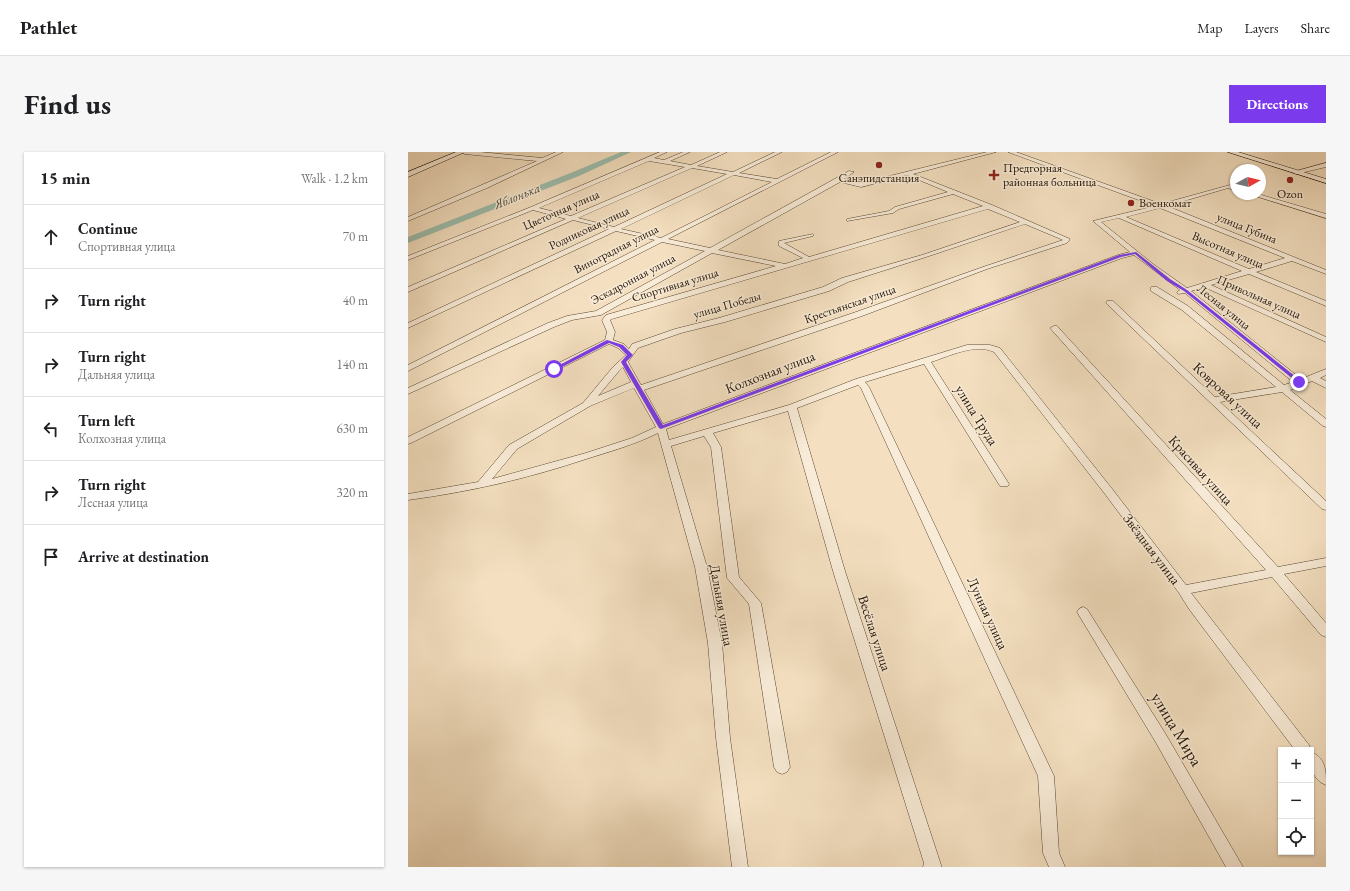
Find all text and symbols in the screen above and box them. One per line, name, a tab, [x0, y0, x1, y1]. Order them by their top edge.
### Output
text: Pathlet	[20, 15, 77, 40]
text: Map	[1197, 19, 1222, 37]
text: Layers	[1244, 19, 1279, 37]
text: Share	[1301, 19, 1330, 37]
button: Directions	[1229, 85, 1326, 123]
text: Find us	[24, 86, 111, 122]
marker: Санэпидстанция	[874, 160, 884, 170]
place label: Предгорная районная больница	[1003, 160, 1097, 190]
north arrow	[1230, 164, 1266, 200]
text: 15 min	[40, 167, 90, 189]
marker: Предгорная районная больница	[988, 169, 1000, 181]
text: Walk · 1.2 km	[301, 170, 368, 187]
place label: Санэпидстанция	[838, 170, 920, 186]
marker: Ozon	[1285, 175, 1295, 185]
water label: Яблонька	[490, 179, 543, 213]
street label: Цветочная улица	[520, 186, 602, 234]
place label: Ozon	[1277, 186, 1304, 202]
place label: Военкомат	[1139, 195, 1192, 211]
marker: Военкомат	[1126, 198, 1136, 208]
street label: Родниковая улица	[546, 202, 632, 254]
street label: улица Губина	[1215, 209, 1280, 247]
text: Continue	[78, 219, 138, 238]
street label: Виноградная улица	[571, 221, 661, 277]
icon: ahead	[40, 226, 62, 248]
text: 70 m	[343, 228, 368, 245]
street label: Высотная улица	[1190, 228, 1267, 272]
text: Спортивная улица	[78, 238, 175, 255]
street label: Эскадронная улица	[588, 250, 678, 308]
street label: Спортивная улица	[630, 264, 721, 306]
street label: Привольная улица	[1214, 271, 1304, 323]
street label: Лесная улица	[1194, 280, 1254, 334]
street label: Крестьянская улица	[802, 281, 898, 327]
street label: улица Победы	[691, 288, 763, 322]
icon: right	[40, 290, 62, 312]
text: Turn right	[78, 291, 146, 310]
text: 40 m	[343, 292, 368, 309]
street label: Колхозная улица	[723, 346, 818, 397]
text: Turn right	[78, 347, 146, 366]
icon: right	[40, 354, 62, 376]
text: 140 m	[337, 356, 368, 373]
street label: Ковровая улица	[1189, 358, 1267, 432]
route start	[545, 360, 563, 378]
text: Дальняя улица	[78, 366, 155, 383]
route end	[1290, 373, 1308, 391]
street label: улица Труда	[951, 381, 1003, 449]
text: Turn left	[78, 411, 135, 430]
icon: left	[40, 418, 62, 440]
text: 630 m	[337, 420, 368, 437]
text: Колхозная улица	[78, 430, 166, 447]
street label: Красивая улица	[1165, 431, 1237, 509]
text: Turn right	[78, 475, 146, 494]
icon: right	[40, 482, 62, 504]
text: 320 m	[337, 484, 368, 501]
text: Лесная улица	[78, 494, 148, 511]
street label: Звёздная улица	[1119, 510, 1185, 589]
icon: arrive	[40, 546, 62, 568]
text: Arrive at destination	[78, 547, 209, 566]
street label: Дальняя улица	[706, 563, 738, 648]
street label: Лунная улица	[963, 574, 1013, 653]
street label: Весёлая улица	[854, 593, 896, 673]
street label: улица Мира	[1146, 688, 1208, 770]
map controls	[1278, 747, 1314, 855]
button: +	[1278, 747, 1314, 783]
button: −	[1278, 783, 1314, 819]
button: locate	[1278, 819, 1314, 855]

